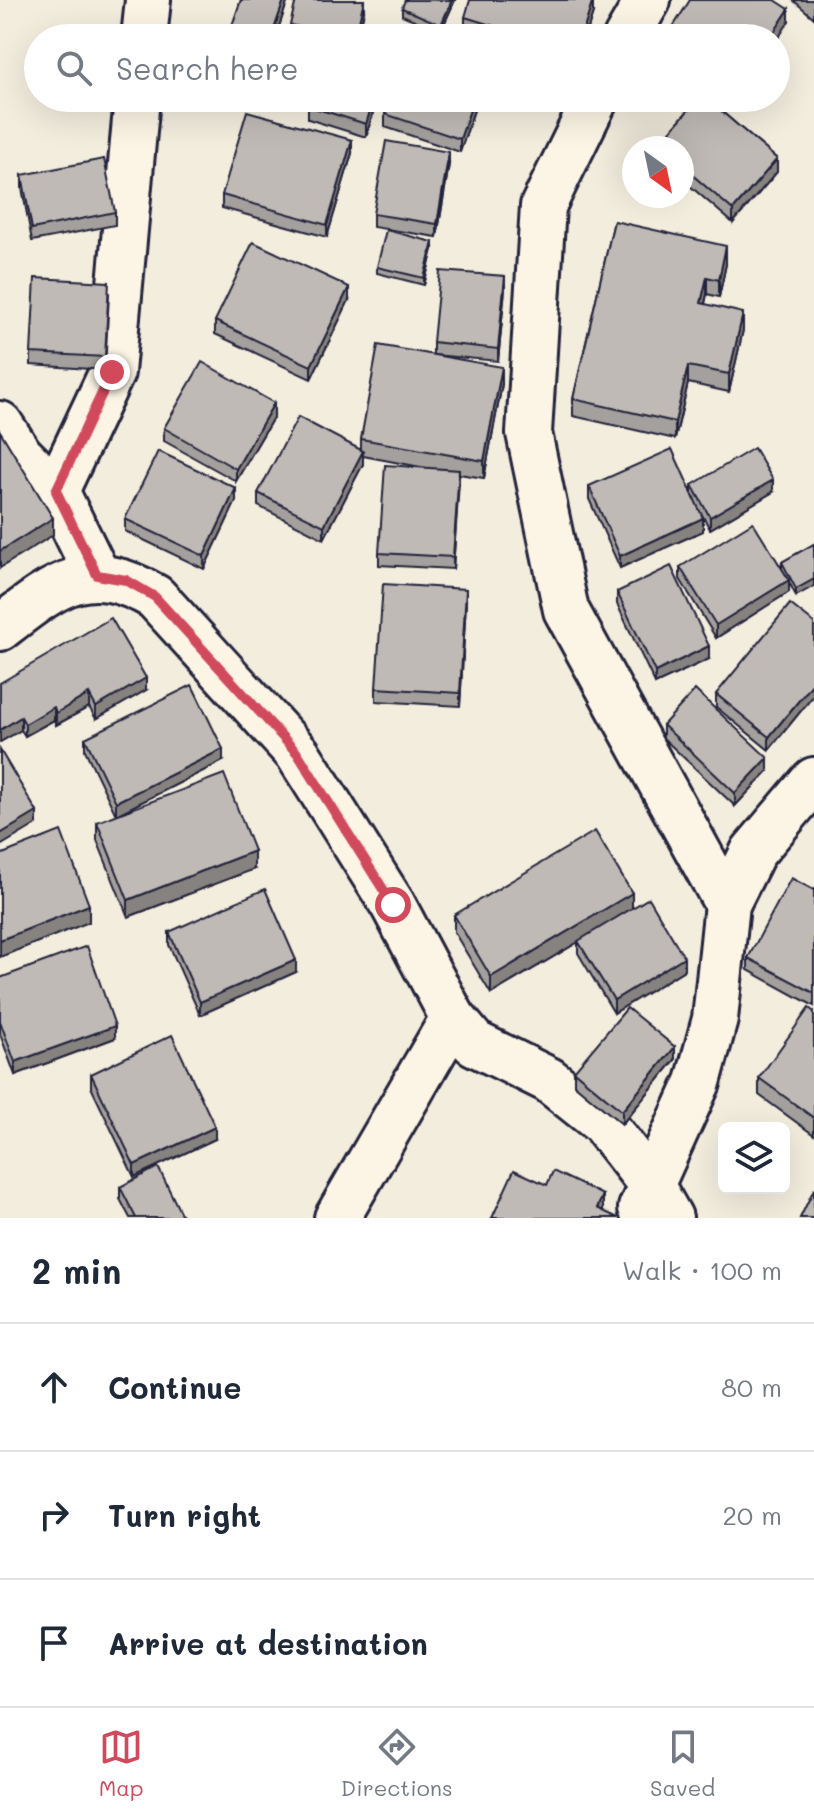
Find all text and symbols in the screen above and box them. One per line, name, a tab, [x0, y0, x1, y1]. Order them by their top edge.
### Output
search box	[24, 24, 790, 112]
icon: search	[52, 46, 96, 90]
text: Search here	[116, 48, 299, 88]
north arrow	[622, 136, 694, 208]
route end	[94, 354, 130, 390]
route start	[375, 887, 411, 923]
map controls	[718, 1122, 790, 1194]
button: layers	[718, 1122, 790, 1194]
text: 2 min	[32, 1248, 121, 1293]
text: Walk · 100 m	[622, 1253, 782, 1287]
icon: ahead	[32, 1365, 76, 1409]
text: Continue	[108, 1367, 241, 1407]
text: 80 m	[721, 1370, 782, 1404]
icon: right	[32, 1493, 76, 1537]
text: Turn right	[108, 1495, 261, 1535]
text: 20 m	[722, 1498, 782, 1532]
icon: arrive	[32, 1621, 76, 1665]
text: Arrive at destination	[108, 1623, 428, 1663]
tab: Map	[99, 1725, 144, 1802]
tab: Directions	[341, 1725, 453, 1802]
tab: Saved	[650, 1725, 715, 1802]

